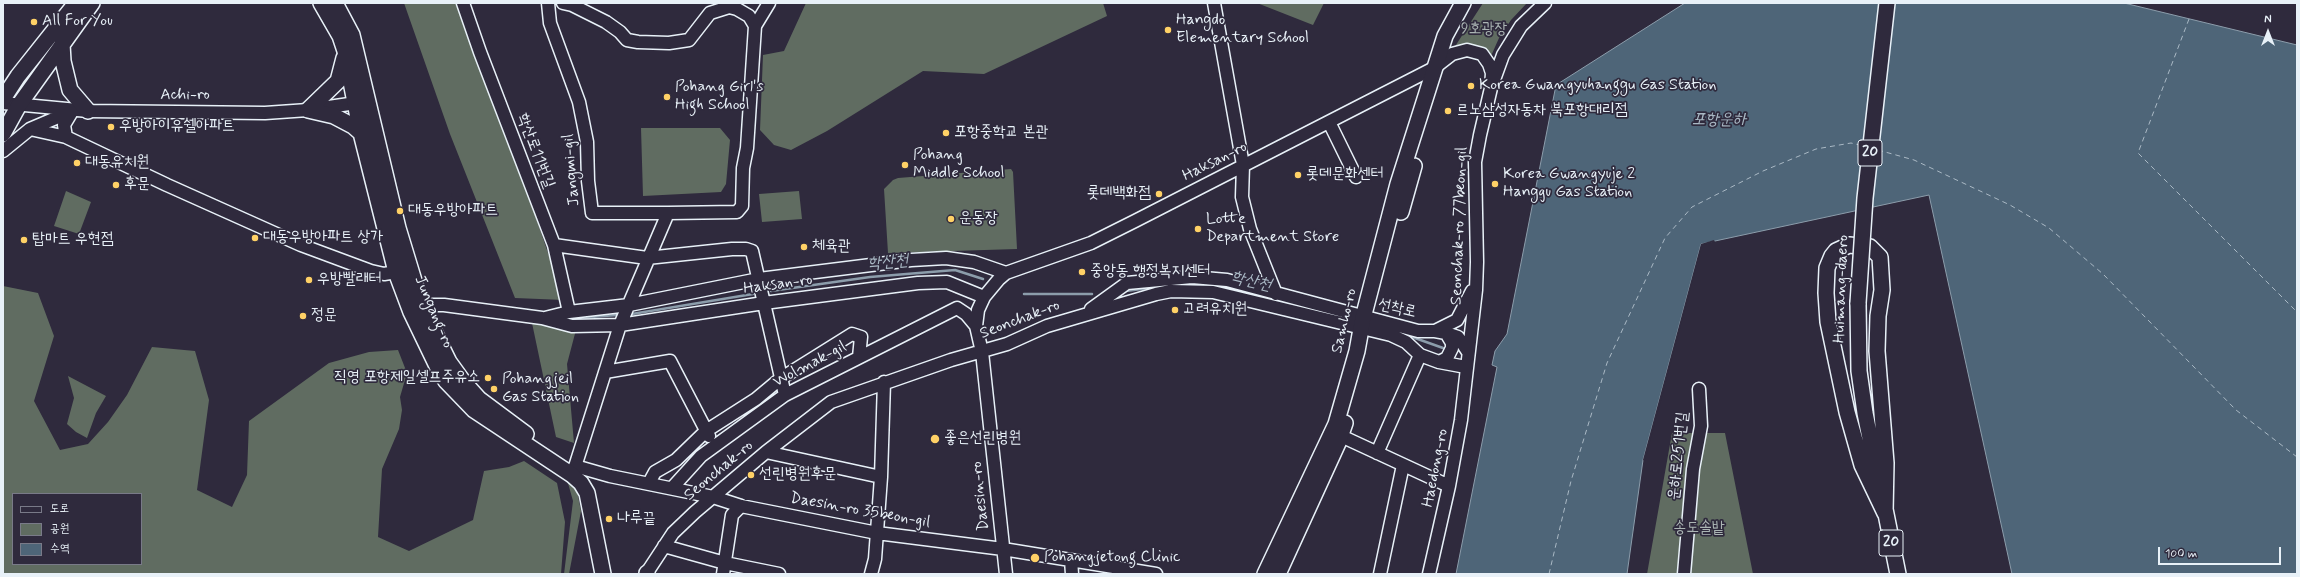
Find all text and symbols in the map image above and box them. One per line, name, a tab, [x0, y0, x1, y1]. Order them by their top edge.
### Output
place label: Hangdo Elementary School	[1176, 11, 1309, 49]
place label: All For You	[42, 12, 113, 32]
north arrow	[2248, 12, 2288, 52]
text: N	[2264, 13, 2272, 27]
marker: All For You	[29, 17, 39, 27]
park label: 9호광장	[1461, 20, 1507, 40]
marker: Hangdo Elementary School	[1163, 25, 1173, 35]
place label: Korea Gwangyuhanggu Gas Station	[1479, 76, 1716, 96]
place label: Pohang Girl's High School	[675, 78, 764, 116]
marker: Korea Gwangyuhanggu Gas Station	[1466, 81, 1476, 91]
street label: Achi-ro	[160, 86, 210, 106]
marker: Pohang Girl's High School	[662, 92, 672, 102]
place label: 르노삼성자동차 북포항대리점	[1456, 101, 1628, 121]
marker: 르노삼성자동차 북포항대리점	[1443, 106, 1453, 116]
water label: 포항운하	[1692, 110, 1746, 130]
street label: 학산로11번길	[512, 111, 558, 191]
place label: 우방아이유쉘아파트	[119, 117, 235, 137]
marker: 우방아이유쉘아파트	[106, 122, 116, 132]
place label: 포항중학교 본관	[954, 123, 1048, 143]
marker: 포항중학교 본관	[941, 128, 951, 138]
street label: Jangmi-gil	[559, 133, 585, 207]
street label: Haksan-ro	[1180, 138, 1250, 186]
road number: 20	[1858, 140, 1882, 166]
place label: Pohang Middle School	[913, 146, 1004, 184]
street label: Seonchak-ro 77beon-gil	[1448, 147, 1472, 305]
place label: 대동유치원	[85, 153, 149, 173]
marker: 대동유치원	[72, 158, 82, 168]
marker: Pohang Middle School	[900, 160, 910, 170]
place label: 롯데문화센터	[1306, 165, 1383, 185]
place label: Korea Gwangyuje 2 Hanggu Gas Station	[1503, 165, 1635, 203]
marker: 롯데문화센터	[1293, 170, 1303, 180]
place label: 후문	[124, 175, 150, 195]
marker: Korea Gwangyuje 2 Hanggu Gas Station	[1490, 179, 1500, 189]
marker: 후문	[111, 180, 121, 190]
place label: 롯데백화점	[1087, 184, 1151, 204]
marker: 롯데백화점	[1154, 189, 1164, 199]
place label: 대동우방아파트	[408, 201, 498, 221]
marker: 대동우방아파트	[395, 206, 405, 216]
place label: 운동장	[959, 209, 998, 229]
place label: Lotte Department Store	[1206, 210, 1339, 248]
marker: 운동장	[946, 214, 956, 224]
marker: Lotte Department Store	[1193, 224, 1203, 234]
place label: 대동우방아파트 상가	[263, 228, 383, 248]
place label: 탑마트 우현점	[32, 230, 114, 250]
marker: 대동우방아파트 상가	[250, 233, 260, 243]
marker: 탑마트 우현점	[19, 235, 29, 245]
street label: Huimang-daero	[1831, 235, 1853, 343]
place label: 체육관	[812, 237, 851, 257]
marker: 체육관	[799, 242, 809, 252]
water label: 학산천	[867, 251, 909, 275]
place label: 중앙동 행정복지센터	[1090, 262, 1210, 282]
marker: 중앙동 행정복지센터	[1077, 267, 1087, 277]
water label: 학산천	[1229, 267, 1273, 297]
place label: 우방빨래터	[317, 270, 381, 290]
street label: Haksan-ro	[742, 271, 814, 299]
street label: Jungang-ro	[409, 273, 457, 351]
marker: 우방빨래터	[304, 275, 314, 285]
street label: Samho-ro	[1328, 287, 1362, 355]
street label: 선착로	[1376, 295, 1418, 323]
street label: Seonchak-ro	[977, 296, 1063, 344]
place label: 고려유치원	[1183, 300, 1247, 320]
marker: 고려유치원	[1170, 305, 1180, 315]
place label: 정문	[311, 306, 337, 326]
marker: 정문	[298, 311, 308, 321]
street label: Wolmak-gil	[770, 338, 850, 392]
place label: 직영 포항제일셀프주유소	[334, 368, 480, 388]
place label: Pohangjeil Gas Station	[502, 370, 579, 408]
marker: 직영 포항제일셀프주유소	[483, 373, 493, 383]
marker: Pohangjeil Gas Station	[489, 384, 499, 394]
street label: 운하로251번길	[1665, 411, 1693, 501]
street label: Haedong-ro	[1419, 427, 1453, 509]
place label: 좋은선린병원	[944, 429, 1021, 449]
marker: 좋은선린병원	[929, 433, 941, 445]
street label: Seonchak-ro	[681, 437, 757, 505]
street label: Daesin-ro	[968, 460, 994, 532]
place label: 선린병원후문	[759, 465, 836, 485]
marker: 선린병원후문	[746, 470, 756, 480]
street label: Daesin-ro 35beon-gil	[788, 489, 932, 533]
legend	[12, 493, 142, 565]
text: 도로	[50, 501, 69, 517]
place label: 나루끝	[617, 509, 656, 529]
marker: 나루끝	[604, 514, 614, 524]
park label: 송도솔밭	[1673, 519, 1725, 539]
text: 공원	[50, 521, 69, 537]
road number: 20	[1879, 530, 1903, 556]
scale bar	[2160, 539, 2283, 565]
text: 수역	[50, 541, 69, 557]
text: 100 m	[2165, 546, 2197, 562]
place label: Pohangjetong Clinic	[1044, 548, 1180, 568]
marker: Pohangjetong Clinic	[1029, 552, 1041, 564]

